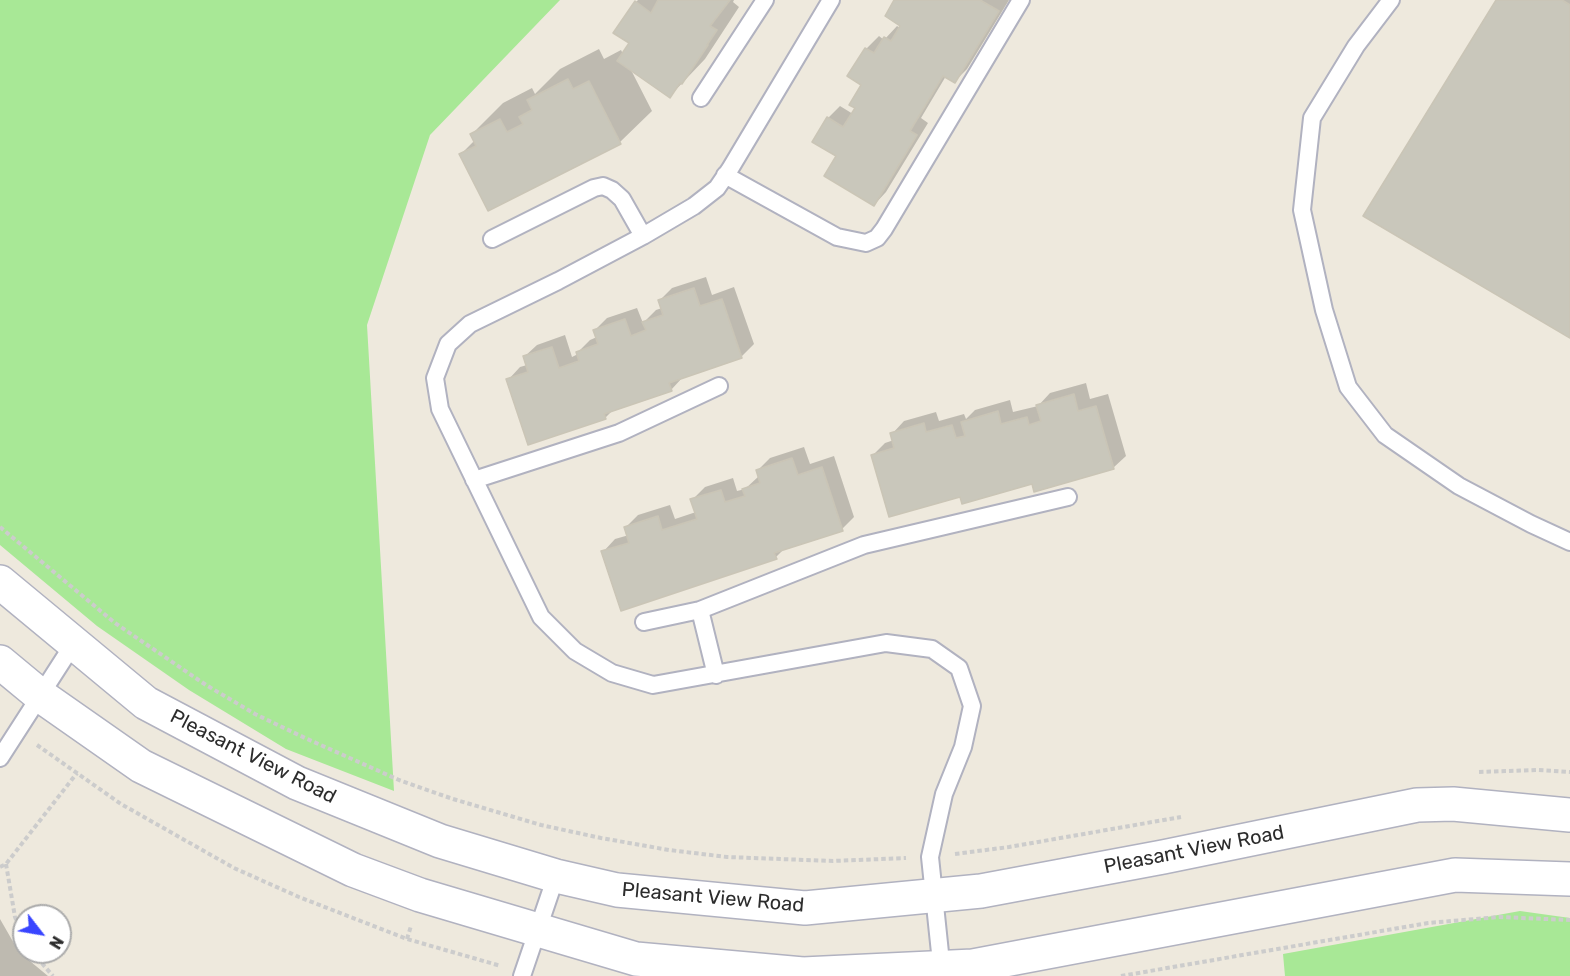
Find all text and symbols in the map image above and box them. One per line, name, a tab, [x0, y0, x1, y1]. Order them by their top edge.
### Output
street label: Pleasant View Road	[166, 705, 340, 809]
street label: Pleasant View Road	[1102, 821, 1286, 879]
street label: Pleasant View Road	[621, 878, 805, 918]
north arrow	[12, 904, 72, 964]
text: N	[45, 933, 67, 952]

